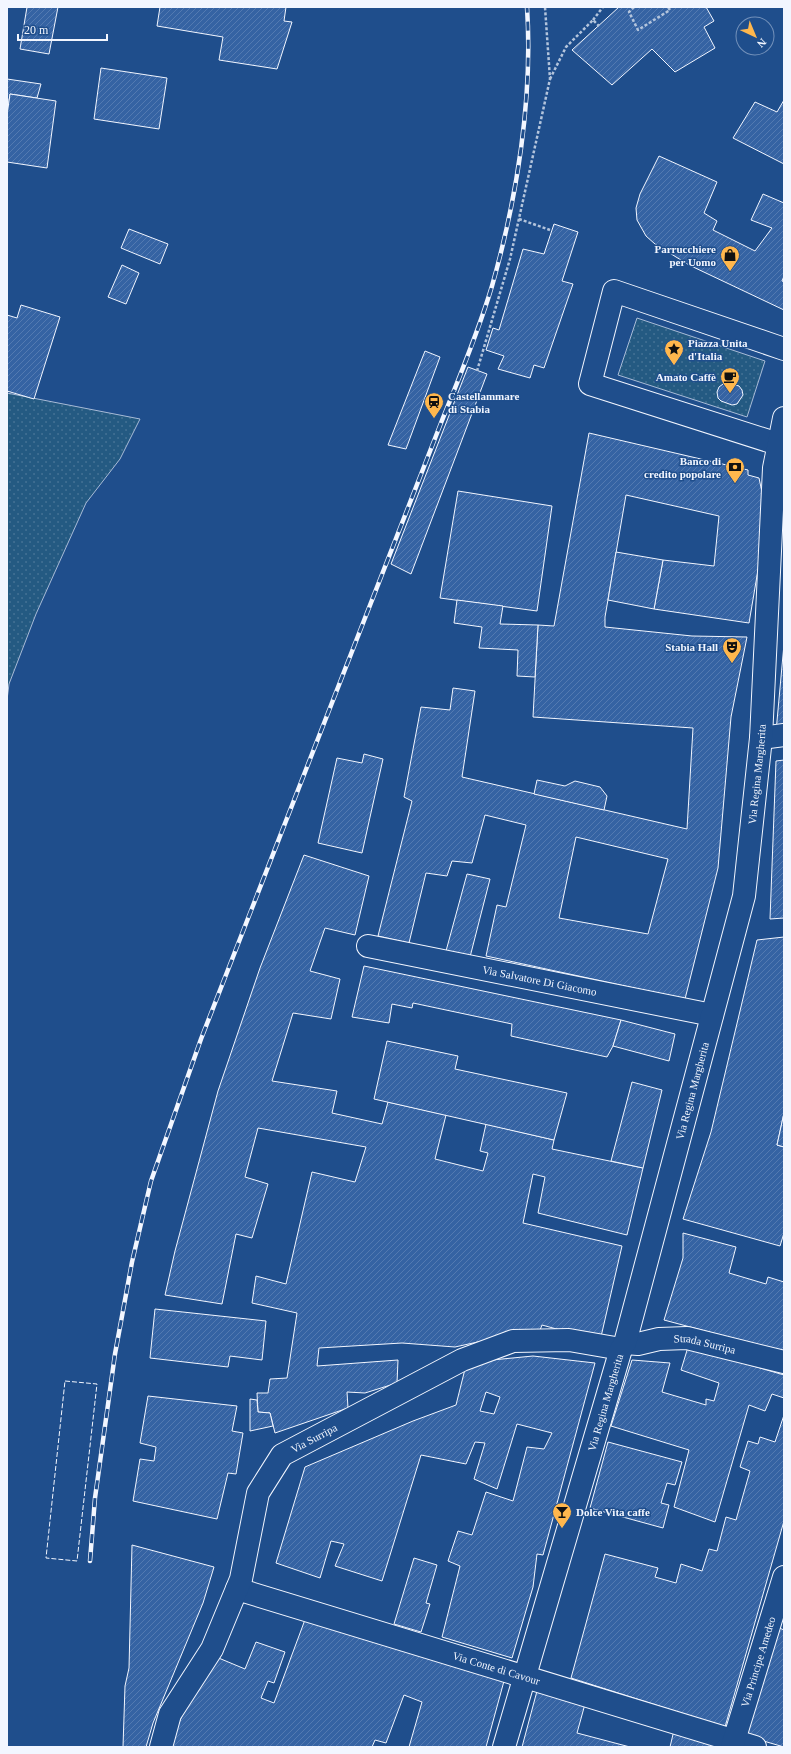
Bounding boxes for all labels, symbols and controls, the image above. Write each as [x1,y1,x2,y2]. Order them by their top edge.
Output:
scale bar [18,16,107,42]
north arrow [735,16,775,56]
text: 20 m [24,23,49,37]
text: N [755,36,769,50]
place label: Parrucchiere per Uomo [655,243,716,268]
shop icon: Parrucchiere per Uomo [719,244,741,272]
place label: Piazza Unita d'Italia [688,337,748,362]
place icon: Piazza Unita d'Italia [663,338,685,366]
cafe icon: Amato Caffè [719,366,741,394]
place label: Amato Caffè [656,371,716,383]
place label: Castellammare di Stabia [448,390,519,415]
station icon: Castellammare di Stabia [423,391,445,419]
place label: Banco di credito popolare [644,455,721,480]
bank icon: Banco di credito popolare [724,456,746,484]
theatre icon: Stabia Hall [721,636,743,664]
place label: Stabia Hall [665,641,718,653]
street label: Via Regina Margherita [746,724,768,825]
street label: Via Salvatore Di Giacomo [481,963,598,998]
street label: Via Regina Margherita [673,1041,711,1141]
street label: Strada Surripa [673,1332,737,1356]
street label: Via Regina Margherita [585,1352,625,1453]
street label: Via Surripa [289,1421,339,1455]
bar icon: Dolce Vita caffe [551,1501,573,1529]
place label: Dolce Vita caffe [576,1506,650,1518]
street label: Via Principe Amedeo [739,1615,778,1709]
street label: Via Conte di Cavour [451,1649,542,1687]

